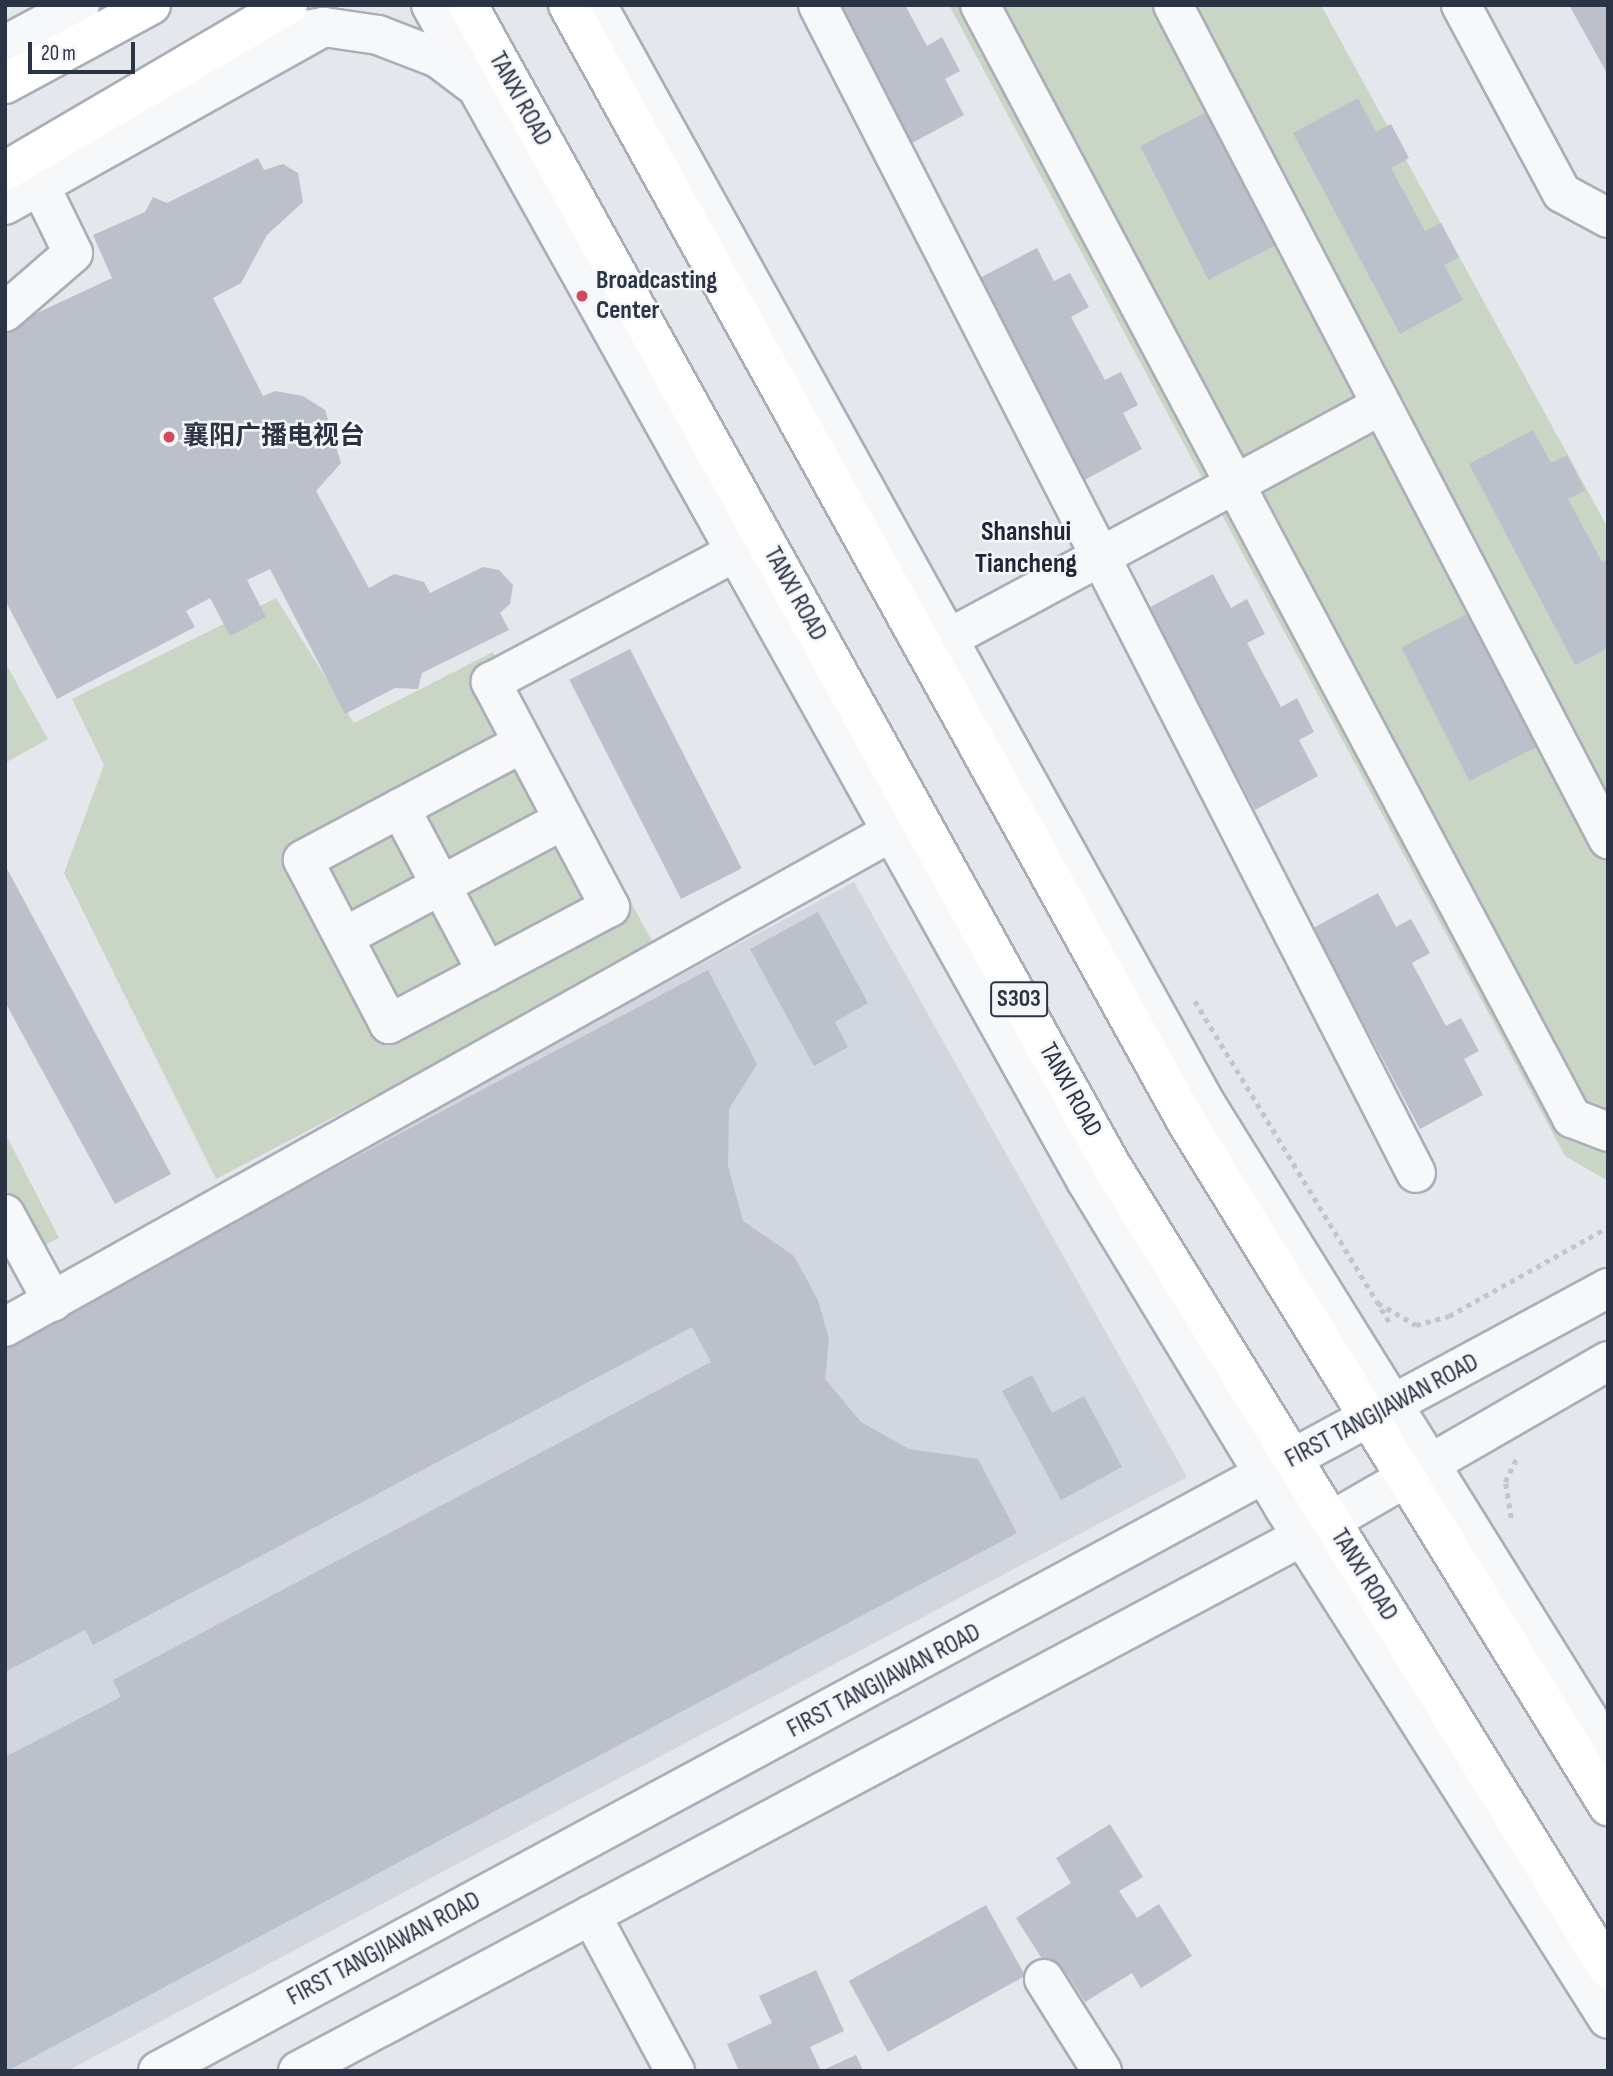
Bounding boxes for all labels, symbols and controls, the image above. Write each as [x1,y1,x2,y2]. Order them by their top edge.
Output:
scale bar [32,28,138,72]
text: 20 m [41,41,76,66]
street label: TANXI ROAD [481,47,559,151]
place label: Broadcasting Center [596,265,717,326]
marker: Broadcasting Center [574,288,590,304]
place label: 襄阳广播电视台 [183,421,365,453]
marker: 襄阳广播电视台 [161,429,177,445]
district label: Shanshui Tiancheng [975,515,1077,581]
street label: TANXI ROAD [756,542,834,646]
road number: S303 [989,979,1049,1020]
street label: TANXI ROAD [1031,1038,1109,1142]
street label: FIRST TANGJIAWAN ROAD [1280,1347,1484,1475]
street label: TANXI ROAD [1324,1523,1404,1627]
street label: FIRST TANGJIAWAN ROAD [782,1617,986,1745]
street label: FIRST TANGJIAWAN ROAD [282,1885,486,2013]

